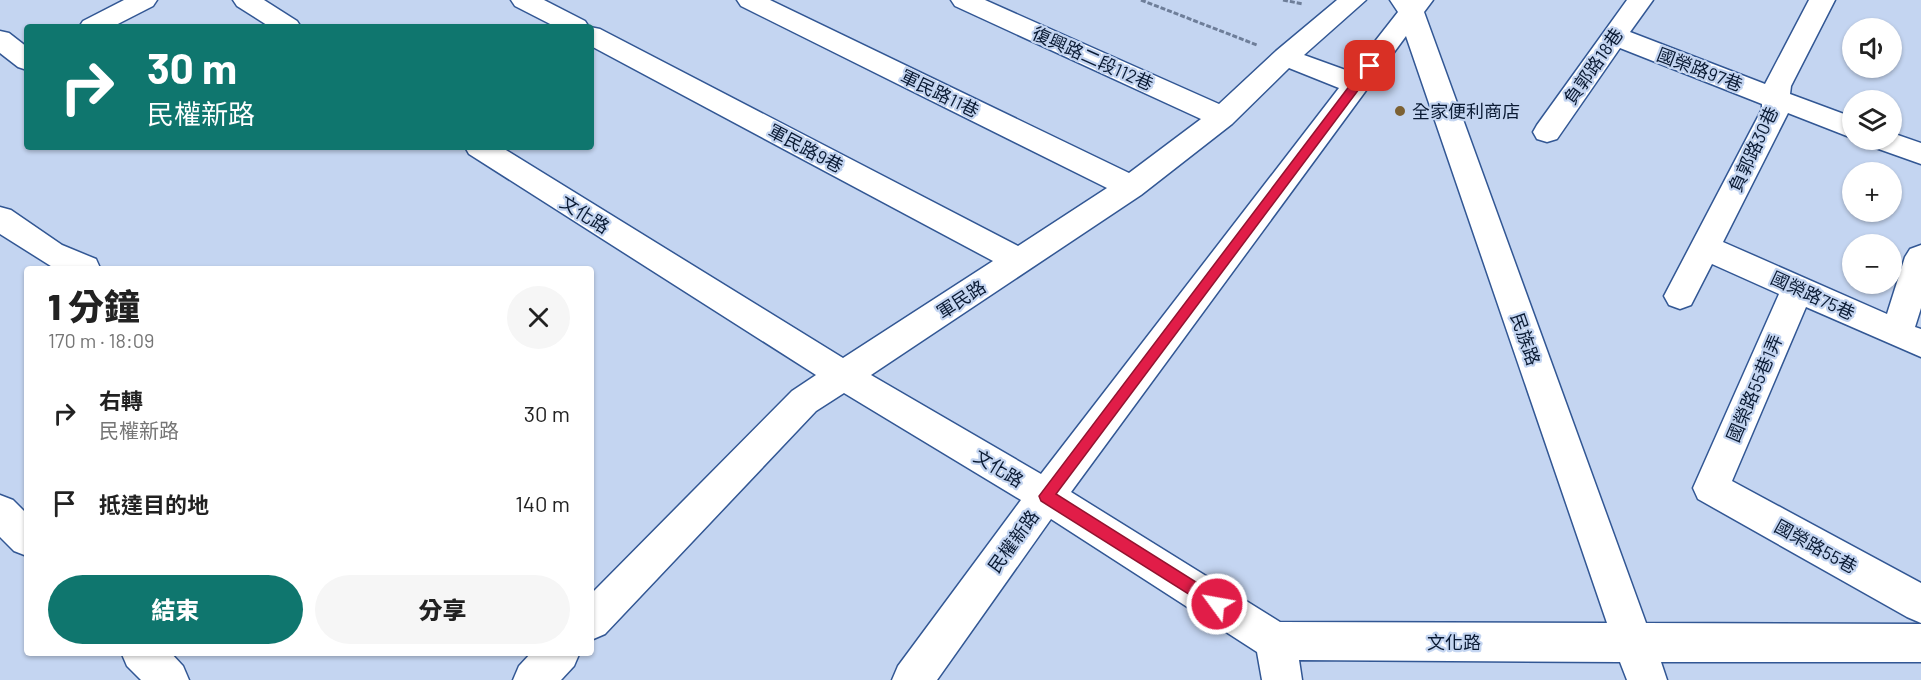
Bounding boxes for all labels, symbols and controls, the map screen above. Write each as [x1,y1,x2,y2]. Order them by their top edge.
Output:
map controls [1842,18,1902,294]
button: sound [1842,18,1902,78]
street label: 復興路二段112巷 [1029,21,1157,95]
street label: 負郭路18巷 [1559,24,1627,108]
pin [1344,40,1395,91]
text: 30 m [147,42,237,92]
street label: 國榮路97巷 [1654,43,1746,95]
icon: right [48,48,126,126]
icon: arrive [1353,49,1386,82]
street label: 軍民路11巷 [897,65,983,121]
button: layers [1842,90,1902,150]
text: 民權新路 [147,97,255,129]
place label: 全家便利商店 [1412,100,1520,122]
street label: 負郭路30巷 [1724,103,1782,195]
marker: 全家便利商店 [1393,104,1407,118]
street label: 軍民路9巷 [765,119,847,177]
button: + [1842,162,1902,222]
street label: 文化路 [556,190,614,238]
button: − [1842,234,1902,294]
street label: 國榮路75巷 [1768,266,1858,324]
street label: 軍民路 [932,275,990,323]
text: 1 分鐘 [48,284,140,327]
button: close [507,286,570,349]
street label: 民族路 [1507,310,1545,368]
text: 170 m · 18:09 [48,328,154,352]
street label: 國榮路55巷1弄 [1721,331,1787,445]
text: 右轉 [99,387,143,413]
icon: right [48,397,81,430]
text: 30 m [524,400,570,426]
text: 民權新路 [99,418,179,442]
street label: 文化路 [970,445,1028,491]
icon: arrive [48,487,81,520]
text: 140 m [515,490,570,516]
text: 抵達目的地 [99,491,209,517]
street label: 民權新路 [983,505,1043,577]
street label: 國榮路55巷 [1771,514,1861,578]
position arrow [1185,572,1249,636]
button: 結束 [48,575,303,644]
button: 分享 [315,575,570,644]
street label: 文化路 [1427,631,1481,653]

